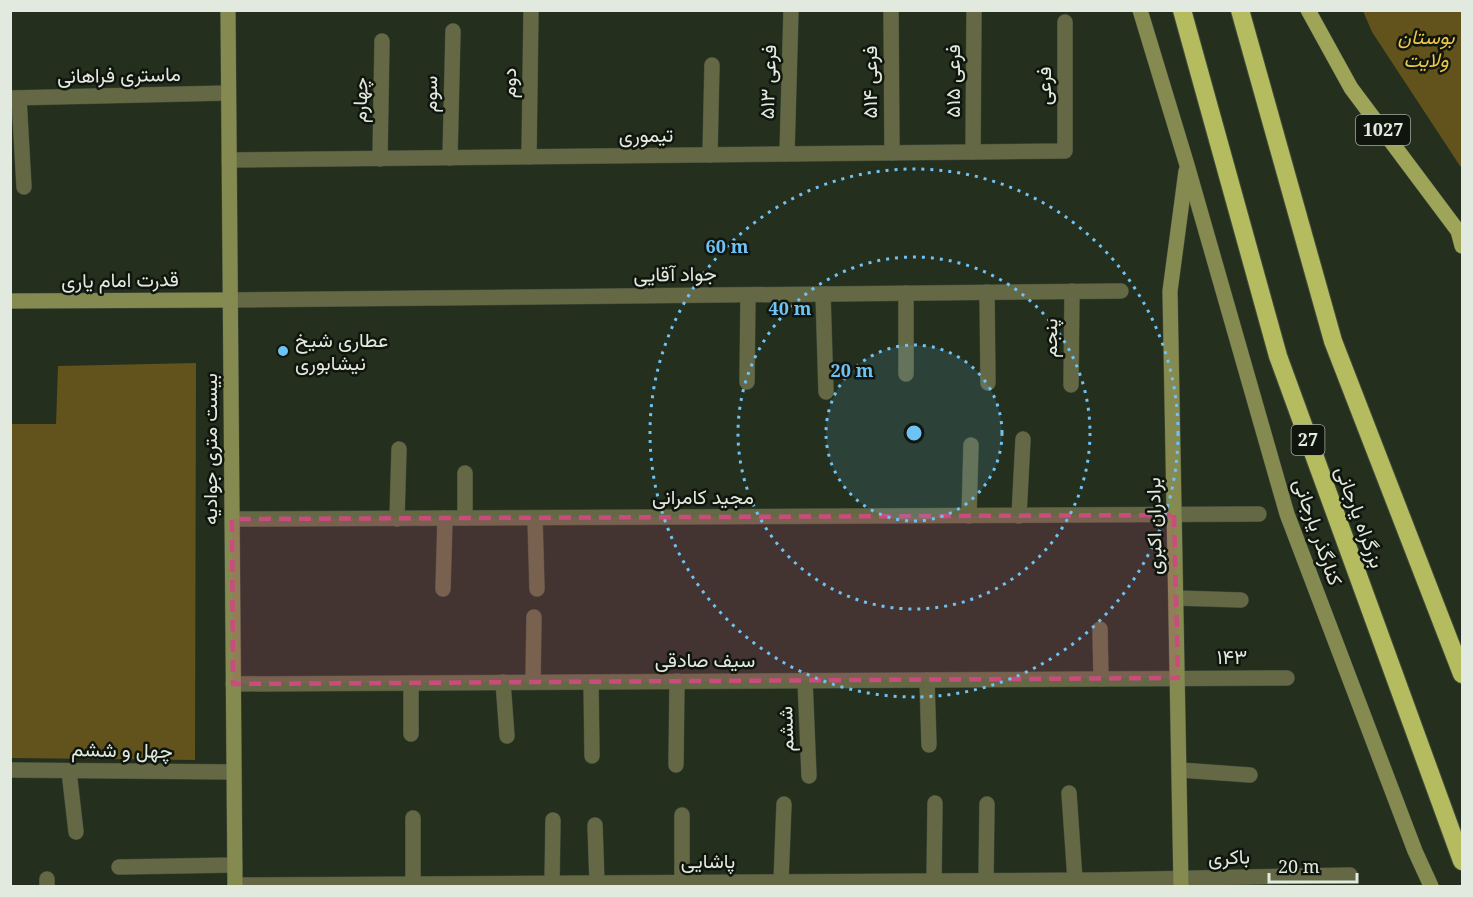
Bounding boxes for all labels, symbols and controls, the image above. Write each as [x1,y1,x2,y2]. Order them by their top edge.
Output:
park label: بوستان ولایت [1398,23,1456,73]
street label: فرعی ۵۱۳ [753,44,782,120]
street label: فرعی ۵۱۵ [939,44,966,118]
street label: فرعی ۵۱۴ [856,46,883,118]
street label: ماستری فراهانی [57,60,181,89]
street label: فرعی [1030,67,1057,105]
street label: دوم [495,68,522,98]
street label: سوم [416,75,443,113]
street label: چهارم [346,77,374,123]
road number: 1027 [1356,115,1410,145]
street label: تیموری [618,121,674,148]
text: 60 m [706,234,749,258]
street label: جواد آقایی [633,259,717,288]
street label: قدرت امام یاری [61,265,179,294]
text: 40 m [769,296,812,320]
street label: پنجم [1036,318,1064,358]
place label: عطاری شیخ نیشابوری [295,326,388,376]
marker: عطاری شیخ نیشابوری [276,344,290,358]
text: 20 m [831,358,874,382]
street label: بیست متری جوادیه [196,373,223,525]
centre of rings [904,423,924,443]
road number: 27 [1292,425,1324,455]
street label: بزرگراه یارجانی [1330,462,1391,572]
street label: کنارگذر یارجانی [1288,475,1349,589]
street label: برادران اکبری [1139,477,1168,575]
street label: مجید کامرانی [652,483,754,510]
street label: ۱۴۳ [1217,643,1247,670]
street label: سیف صادقی [655,646,755,673]
street label: ششم [771,706,800,752]
street label: چهل و ششم [71,735,173,765]
street label: باکری [1208,842,1250,871]
scale bar [1269,846,1358,884]
street label: پاشایی [681,847,735,875]
text: 20 m [1278,854,1320,878]

